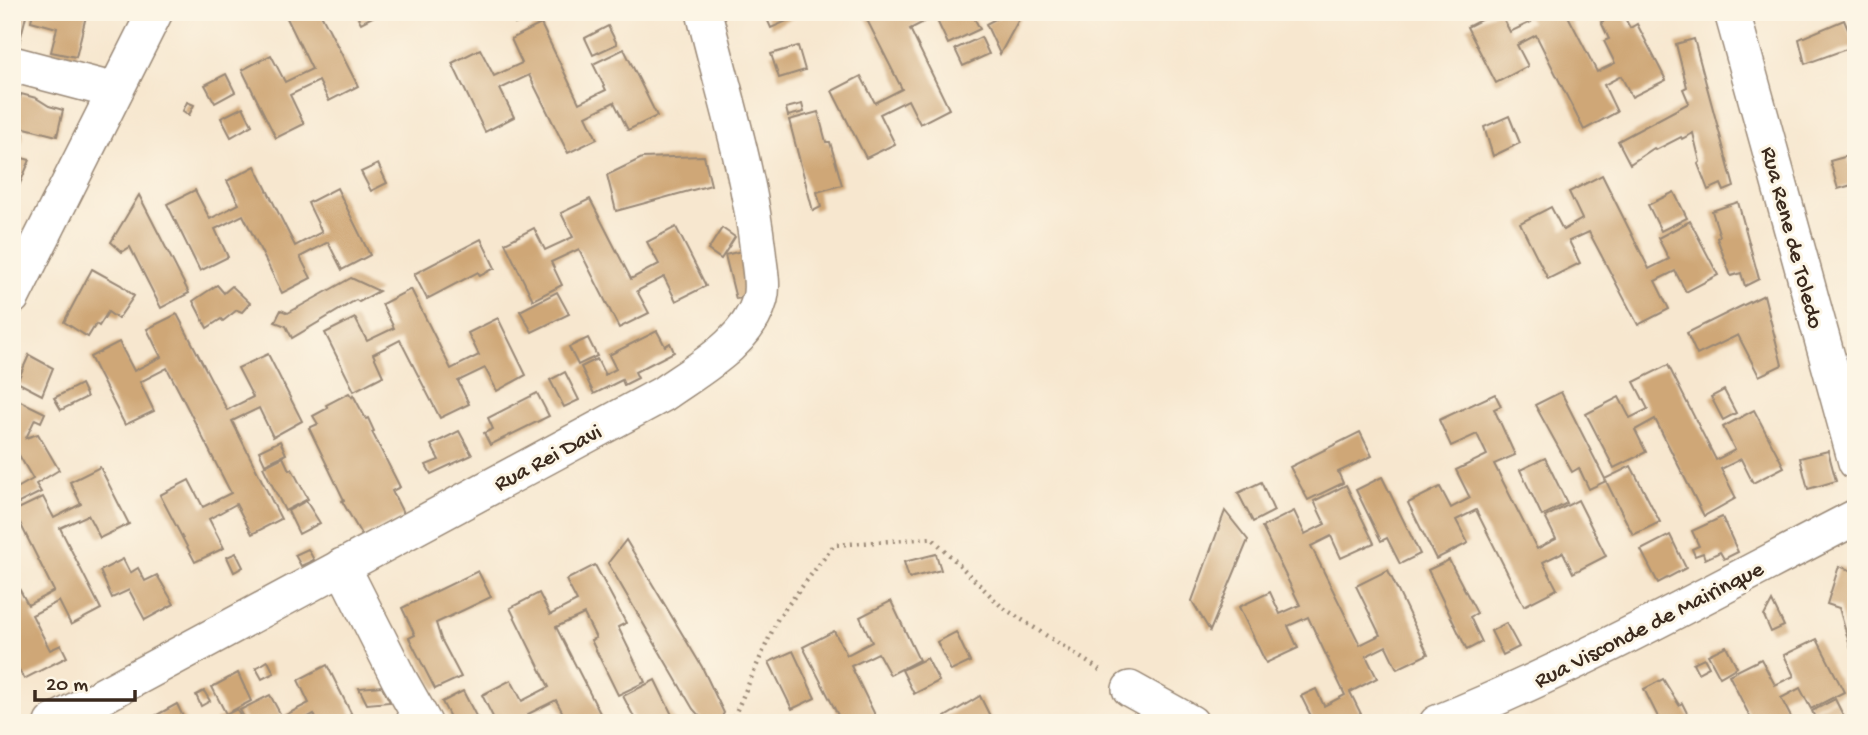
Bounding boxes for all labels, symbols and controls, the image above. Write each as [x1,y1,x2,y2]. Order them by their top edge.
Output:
street label: Rua Rene de Toledo [1753,144,1828,332]
street label: Rua Rei Davi [490,419,607,499]
street label: Rua Visconde de Mairinque [1530,556,1770,696]
scale bar [35,658,135,702]
text: 20 m [46,674,88,699]

